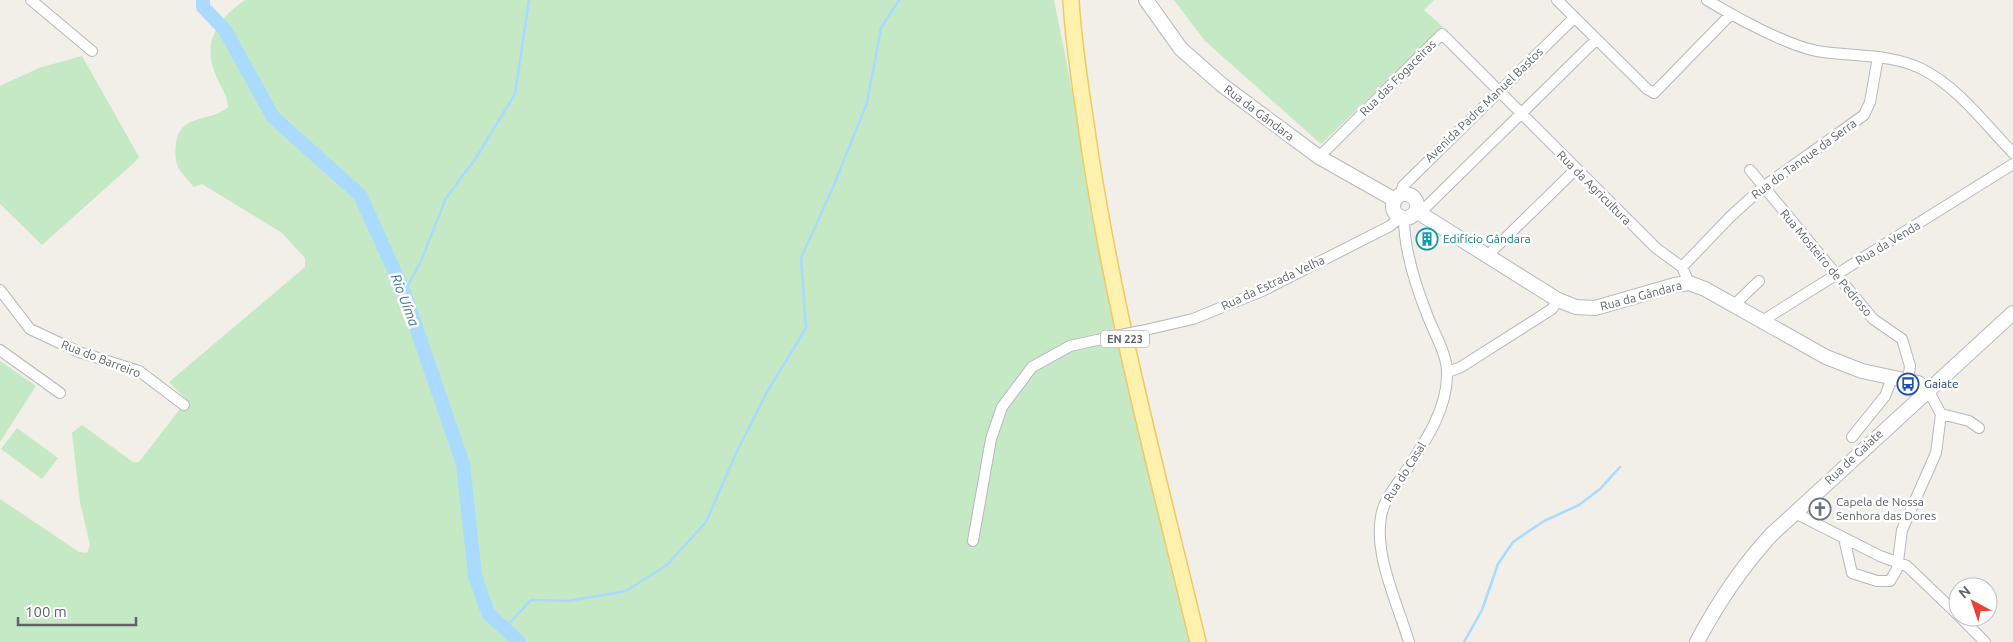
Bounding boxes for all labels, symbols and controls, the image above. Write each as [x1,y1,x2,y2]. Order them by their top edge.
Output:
street label: Rua das Fogaceiras [1357,37,1438,118]
street label: Avenida Padre Manuel Bastos [1422,45,1545,164]
street label: Rua da Gândara [1222,82,1297,143]
street label: Rua do Tanque da Serra [1749,116,1859,201]
street label: Rua da Agricultura [1555,148,1634,227]
street label: Rua Mosteiro de Pedroso [1778,207,1875,319]
street label: Rua da Venda [1853,218,1922,267]
building icon: Edifício Gândara [1415,227,1439,251]
place label: Edifício Gândara [1443,232,1531,245]
street label: Rua da Estrada Velha [1219,253,1326,312]
water label: Rio Uíma [388,272,422,329]
street label: Rua da Gândara [1599,278,1683,313]
road number: EN 223 [1101,330,1149,348]
street label: Rua do Barreiro [60,337,143,380]
bus stop icon: Gaiate [1896,372,1920,396]
place label: Gaiate [1924,377,1959,390]
street label: Rua de Gaiate [1822,427,1885,487]
street label: Rua do Casal [1381,439,1428,504]
place label: Capela de Nossa Senhora das Dores [1836,495,1936,522]
church icon: Capela de Nossa Senhora das Dores [1808,497,1832,521]
north arrow [1948,577,1998,627]
text: N [1955,583,1974,602]
scale bar [18,594,135,626]
text: 100 m [25,603,67,620]

